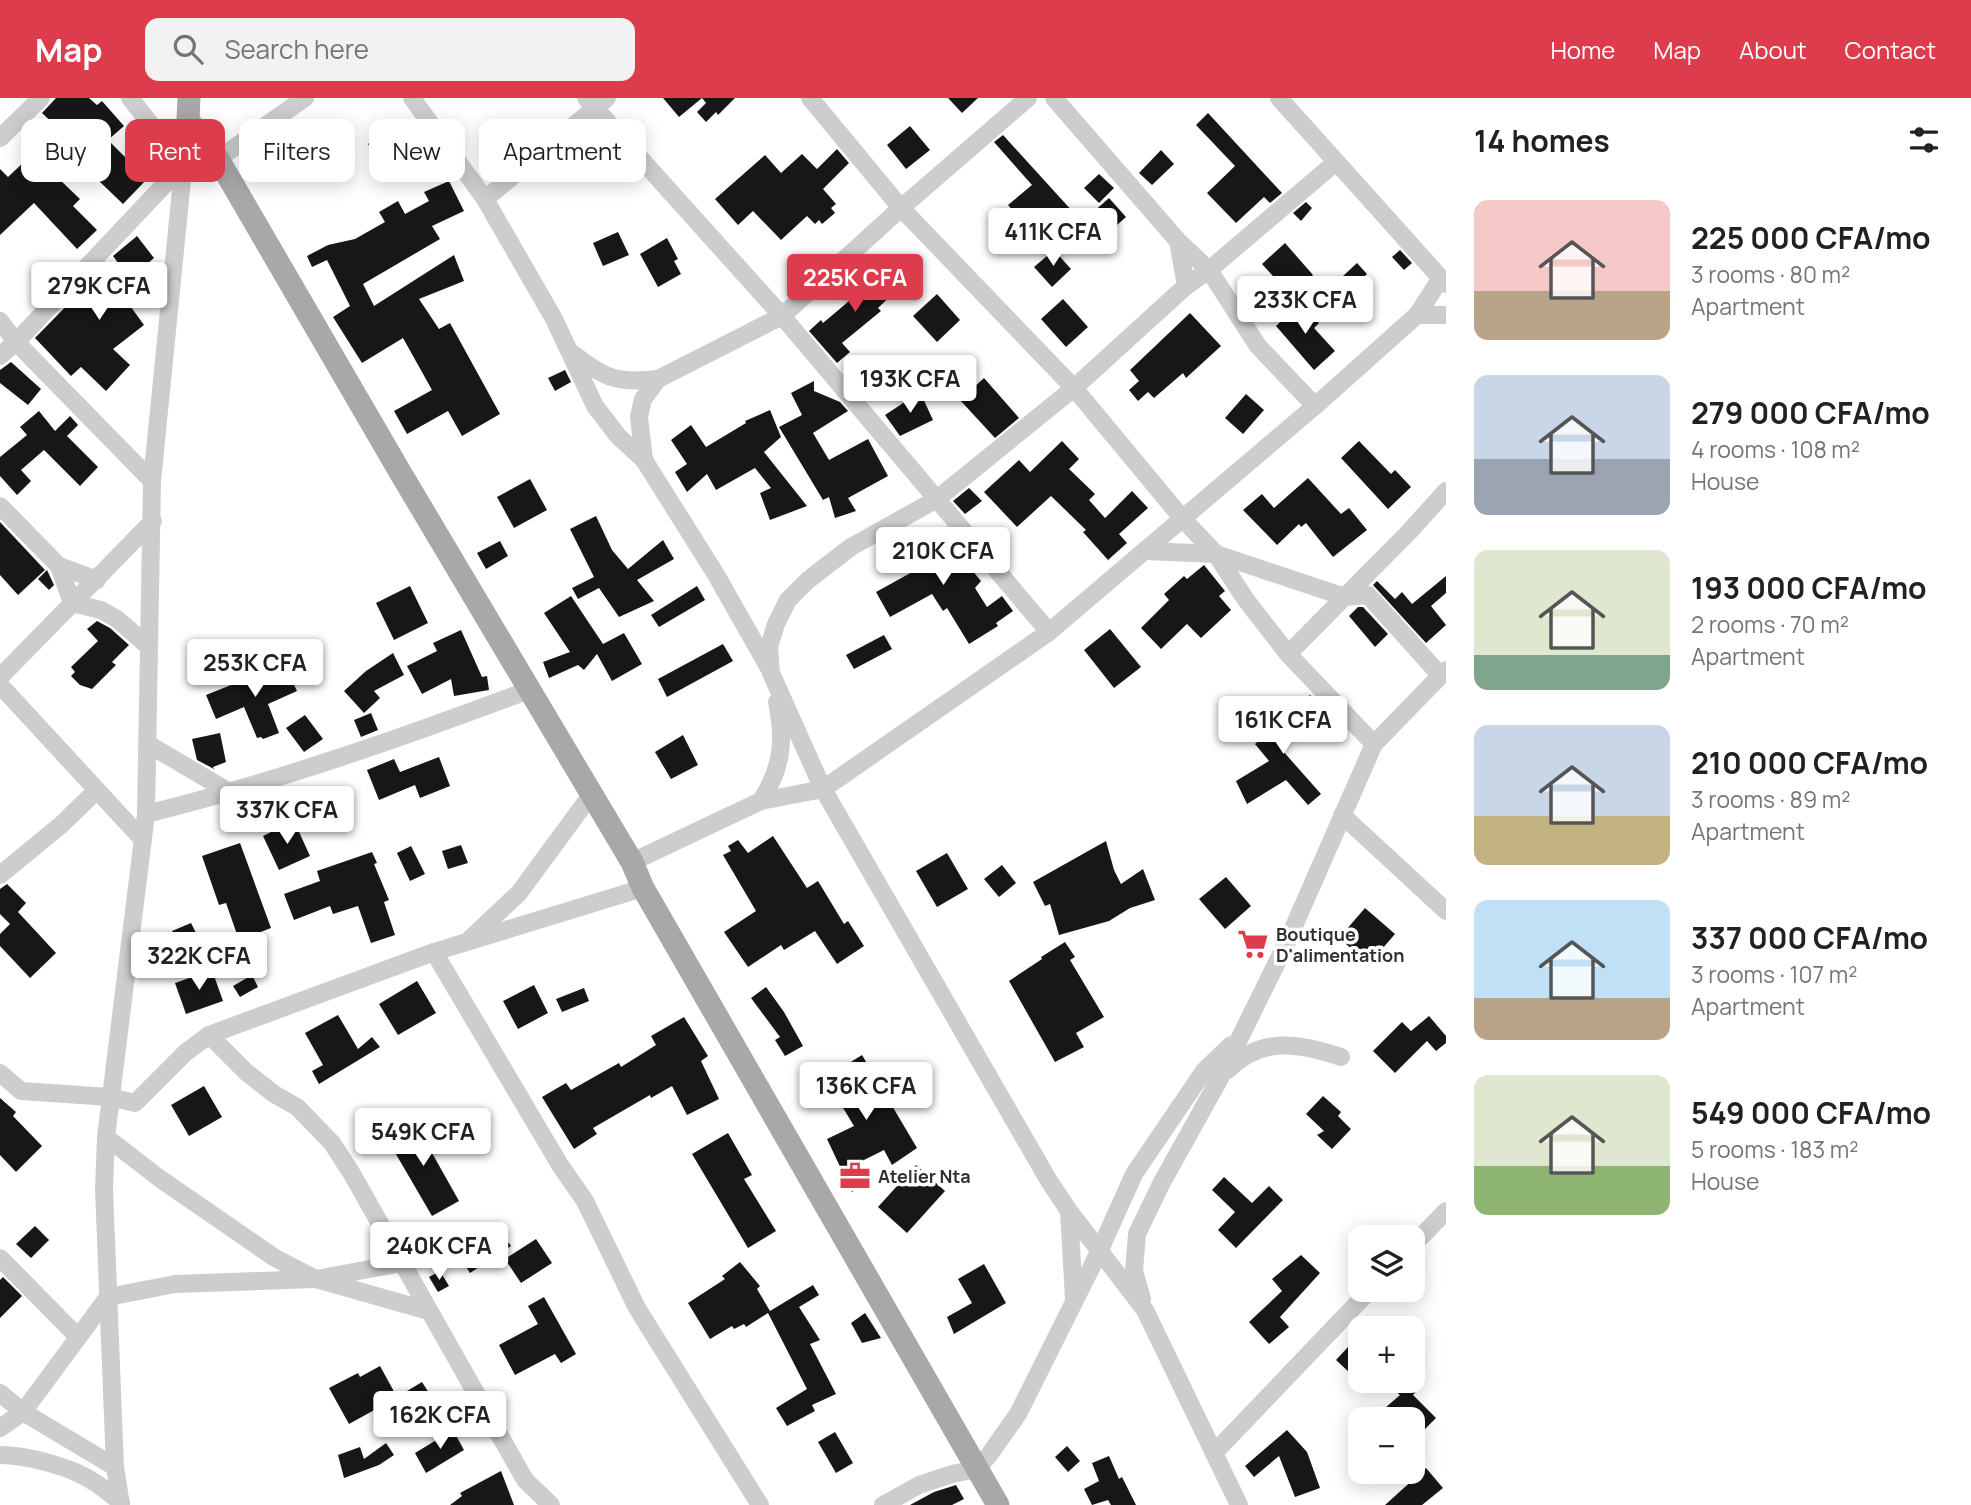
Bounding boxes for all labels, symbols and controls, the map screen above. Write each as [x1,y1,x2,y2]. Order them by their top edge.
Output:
search box [145,18,635,81]
text: Map [35,27,103,72]
icon: search [169,30,207,68]
text: Search here [225,31,369,67]
text: Home [1550,33,1615,66]
text: Map [1653,33,1701,66]
text: About [1739,33,1807,66]
text: Contact [1845,33,1936,66]
chip: Buy [21,119,111,182]
chip: Rent [125,119,225,182]
chip: Filters [239,119,355,182]
chip: New [369,119,465,182]
chip: Apartment [479,119,646,182]
text: 14 homes [1474,120,1610,161]
icon: filters [1905,121,1943,159]
pin: 411K CFA [981,208,1125,268]
text: 411K CFA [1004,215,1102,247]
text: 225 000 CFA/mo [1691,217,1931,258]
icon: home [1530,228,1614,312]
pin: 225K CFA [783,254,927,314]
text: 3 rooms · 80 m² [1691,258,1850,290]
text: 225K CFA [803,261,907,293]
pin: 279K CFA [27,262,171,322]
text: 279K CFA [47,269,151,301]
pin: 233K CFA [1233,276,1377,336]
text: 233K CFA [1253,283,1357,315]
text: Apartment [1691,290,1805,322]
pin: 193K CFA [838,356,982,415]
text: 193K CFA [860,362,960,394]
text: 279 000 CFA/mo [1691,392,1930,433]
icon: home [1530,403,1614,487]
text: 4 rooms · 108 m² [1691,433,1860,465]
text: House [1691,465,1760,497]
pin: 210K CFA [871,528,1015,587]
text: 210K CFA [892,534,994,566]
text: 193 000 CFA/mo [1691,567,1926,608]
icon: home [1530,578,1614,662]
text: 2 rooms · 70 m² [1691,608,1849,640]
pin: 253K CFA [183,640,327,699]
text: Apartment [1691,640,1805,672]
text: 253K CFA [203,646,307,678]
pin: 161K CFA [1211,696,1355,756]
text: 161K CFA [1234,703,1332,735]
text: 210 000 CFA/mo [1691,742,1928,783]
icon: home [1530,753,1614,837]
text: 3 rooms · 89 m² [1691,783,1851,815]
pin: 337K CFA [215,786,359,846]
text: 337K CFA [236,793,338,825]
text: Apartment [1691,815,1805,847]
text: 337 000 CFA/mo [1691,917,1928,958]
place label: Boutique D'alimentation [1276,922,1404,967]
supermarket icon: Boutique D'alimentation [1236,927,1270,961]
icon: home [1530,928,1614,1012]
pin: 322K CFA [127,932,271,992]
text: 322K CFA [147,939,251,971]
text: 3 rooms · 107 m² [1691,958,1857,990]
text: Apartment [1691,990,1805,1022]
pin: 136K CFA [794,1062,938,1122]
text: 136K CFA [816,1069,916,1101]
text: 549 000 CFA/mo [1691,1092,1931,1133]
icon: home [1530,1103,1614,1187]
pin: 549K CFA [351,1108,495,1168]
text: 549K CFA [371,1115,475,1147]
text: 5 rooms · 183 m² [1691,1133,1858,1165]
office icon: Atelier Nta [838,1159,872,1193]
place label: Atelier Nta [878,1164,971,1188]
text: House [1691,1165,1760,1197]
pin: 240K CFA [367,1222,511,1282]
map controls [1348,1225,1425,1484]
button: layers [1348,1225,1425,1302]
text: 240K CFA [386,1229,492,1261]
button: + [1348,1316,1425,1393]
pin: 162K CFA [368,1392,512,1451]
text: 162K CFA [389,1398,491,1430]
button: − [1348,1407,1425,1484]

